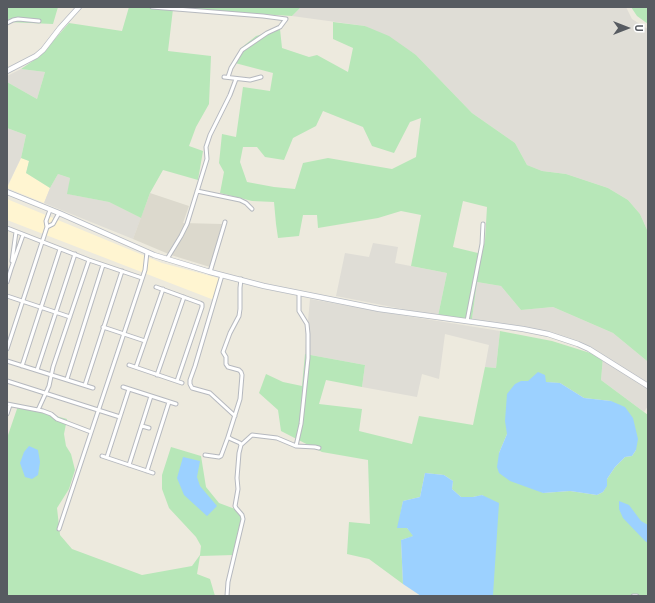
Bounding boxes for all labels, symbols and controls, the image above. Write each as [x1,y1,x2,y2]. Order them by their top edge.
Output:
north arrow [607,8,647,48]
text: U [631,24,647,32]

